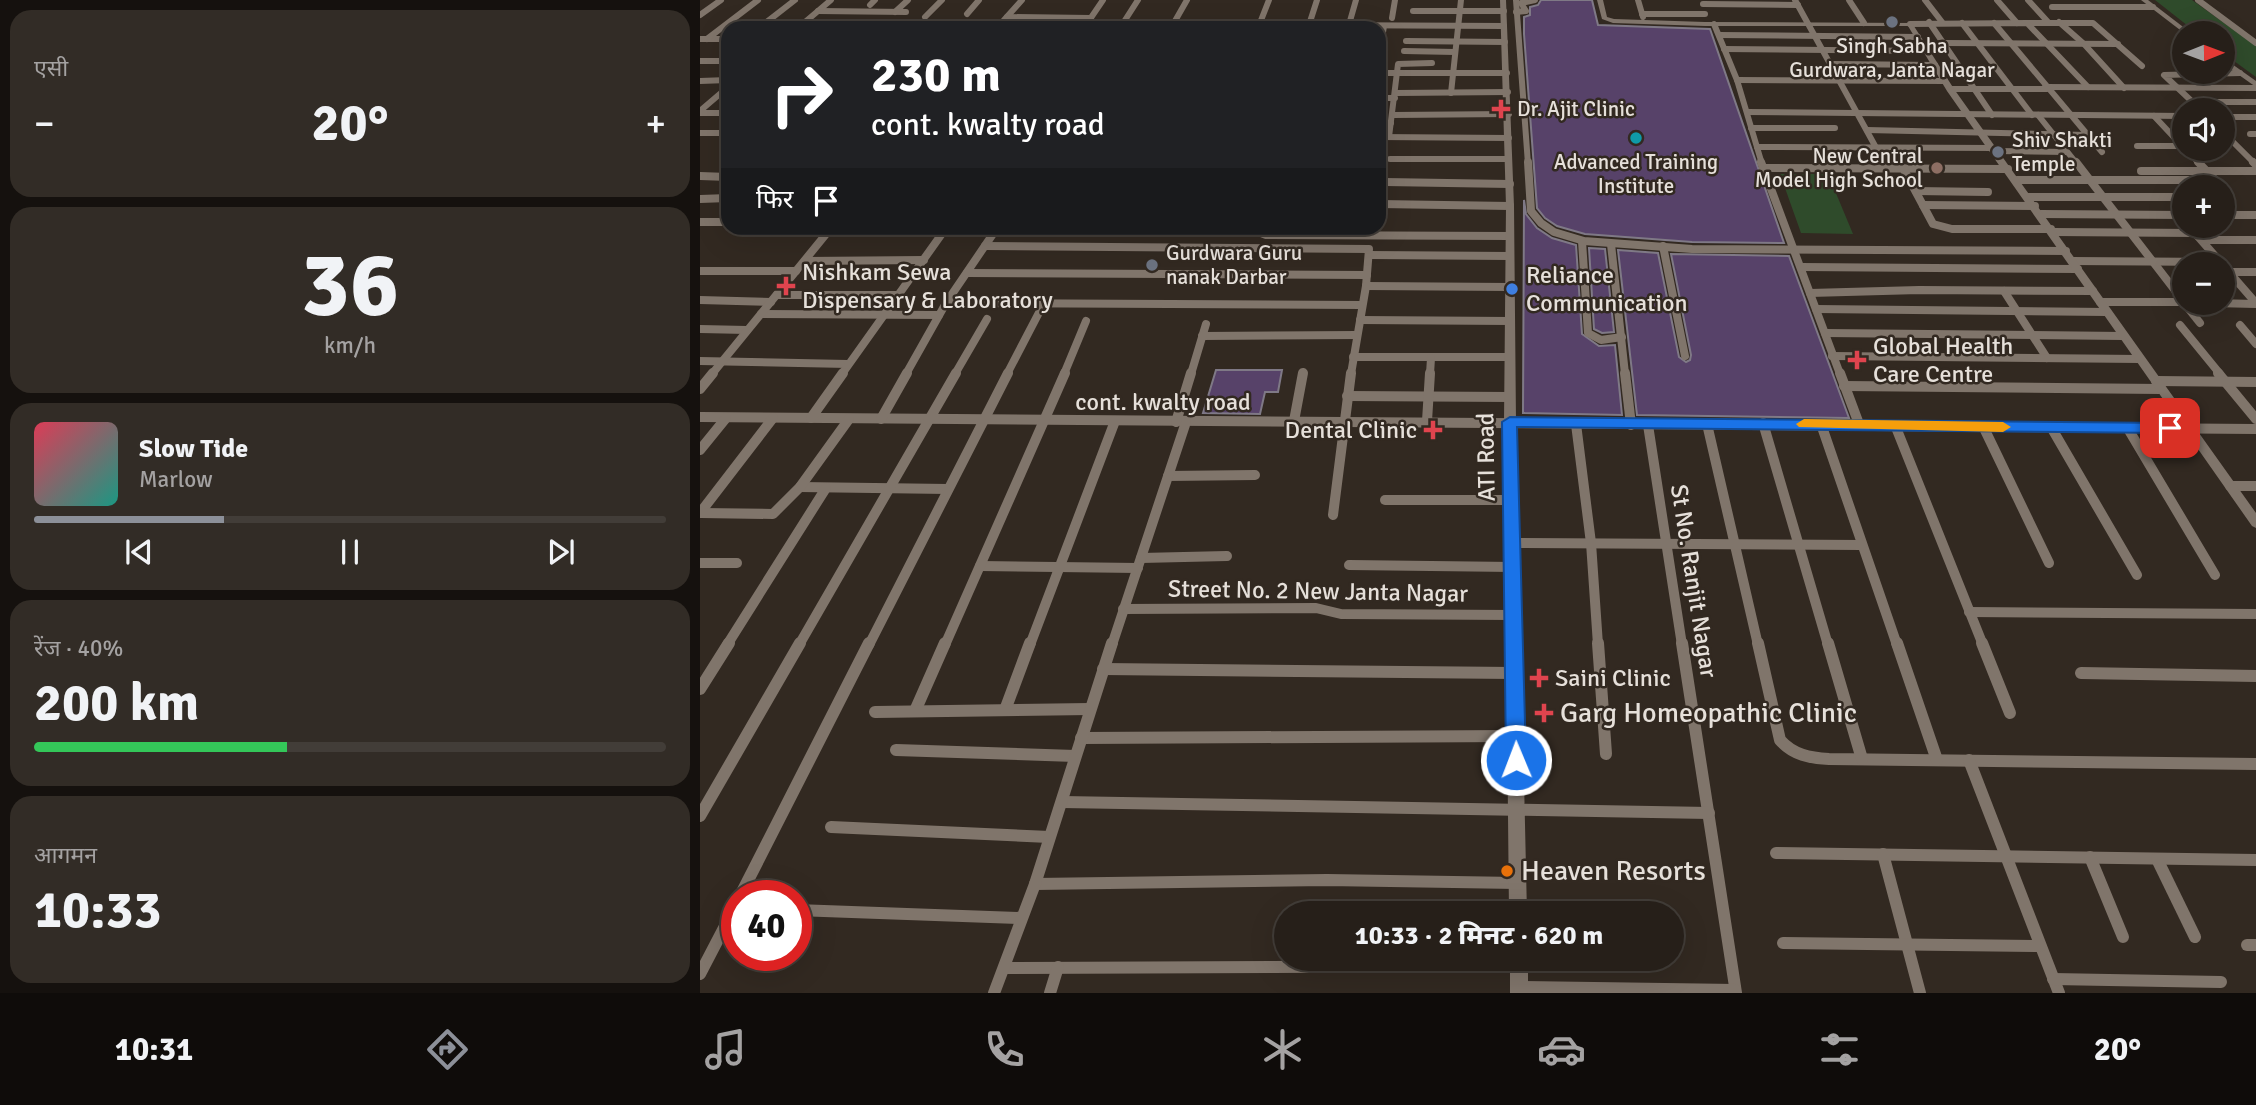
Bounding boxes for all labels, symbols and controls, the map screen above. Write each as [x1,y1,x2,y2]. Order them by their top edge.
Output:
marker: Singh Sabha Gurdwara, Janta Nagar [1884,14,1900,30]
north arrow [2172,21,2235,84]
map controls [2172,21,2235,315]
place label: Singh Sabha Gurdwara, Janta Nagar [1789,33,1995,83]
text: 230 m [871,45,1001,105]
icon: right [756,49,847,140]
text: एसी [34,54,68,83]
text: 20° [312,91,388,155]
place label: Dr. Ajit Clinic [1517,96,1635,122]
button: sound [2172,98,2235,161]
marker: Dr. Ajit Clinic [1491,99,1511,119]
text: − [34,100,55,147]
text: + [645,100,666,147]
text: cont. kwalty road [871,105,1105,144]
place label: Shiv Shakti Temple [2012,127,2112,177]
marker: Advanced Training Institute [1628,130,1644,146]
place label: New Central Model High School [1755,143,1923,193]
marker: Shiv Shakti Temple [1990,144,2006,160]
place label: Advanced Training Institute [1554,149,1718,199]
marker: New Central Model High School [1929,160,1945,176]
button: + [2172,175,2235,238]
icon: arrive [807,182,845,220]
text: फिर [756,184,793,216]
text: 36 [301,229,399,342]
place label: Gurdwara Guru nanak Darbar [1166,240,1302,290]
button: − [2172,252,2235,315]
place label: Nishkam Sewa Dispensary & Laboratory [802,257,1053,315]
marker: Gurdwara Guru nanak Darbar [1144,257,1160,273]
place label: Reliance Communication [1526,260,1688,318]
marker: Nishkam Sewa Dispensary & Laboratory [776,276,796,296]
marker: Reliance Communication [1504,281,1520,297]
text: km/h [324,331,376,360]
place label: Global Health Care Centre [1873,331,2013,389]
marker: Global Health Care Centre [1847,350,1867,370]
street label: cont. kwalty road [1075,387,1251,417]
pin [2140,398,2200,458]
icon: arrive [2151,409,2189,447]
street label: ATI Road [1470,412,1502,502]
place label: Dental Clinic [1285,415,1417,445]
marker: Dental Clinic [1423,420,1443,440]
text: Slow Tide [139,433,248,465]
text: Marlow [139,465,213,494]
street label: St No. Ranjit Nagar [1664,482,1724,680]
icon: previous [120,533,158,571]
icon: pause [331,533,369,571]
icon: next [542,533,580,571]
street label: Street No. 2 New Janta Nagar [1168,573,1468,609]
text: रेंज · 40% [34,634,123,663]
place label: Saini Clinic [1555,663,1671,693]
marker: Saini Clinic [1529,668,1549,688]
text: 200 km [34,671,199,735]
place label: Garg Homeopathic Clinic [1560,696,1857,730]
marker: Garg Homeopathic Clinic [1534,703,1554,723]
position arrow [1479,723,1553,797]
text: आगमन [34,841,97,870]
place label: Heaven Resorts [1521,854,1706,888]
marker: Heaven Resorts [1499,863,1515,879]
text: 10:33 [34,878,162,942]
speed limit sign: 40 [721,880,812,971]
text: 10:33 · 2 मिनट · 620 m [1355,920,1603,952]
icon: directions [423,1025,472,1074]
icon: music [701,1025,750,1074]
icon: phone [980,1025,1029,1074]
icon: climate [1258,1025,1307,1074]
icon: car [1537,1025,1586,1074]
icon: filters [1815,1025,1864,1074]
text: 10:31 [115,1030,193,1069]
text: 20° [2094,1030,2141,1069]

